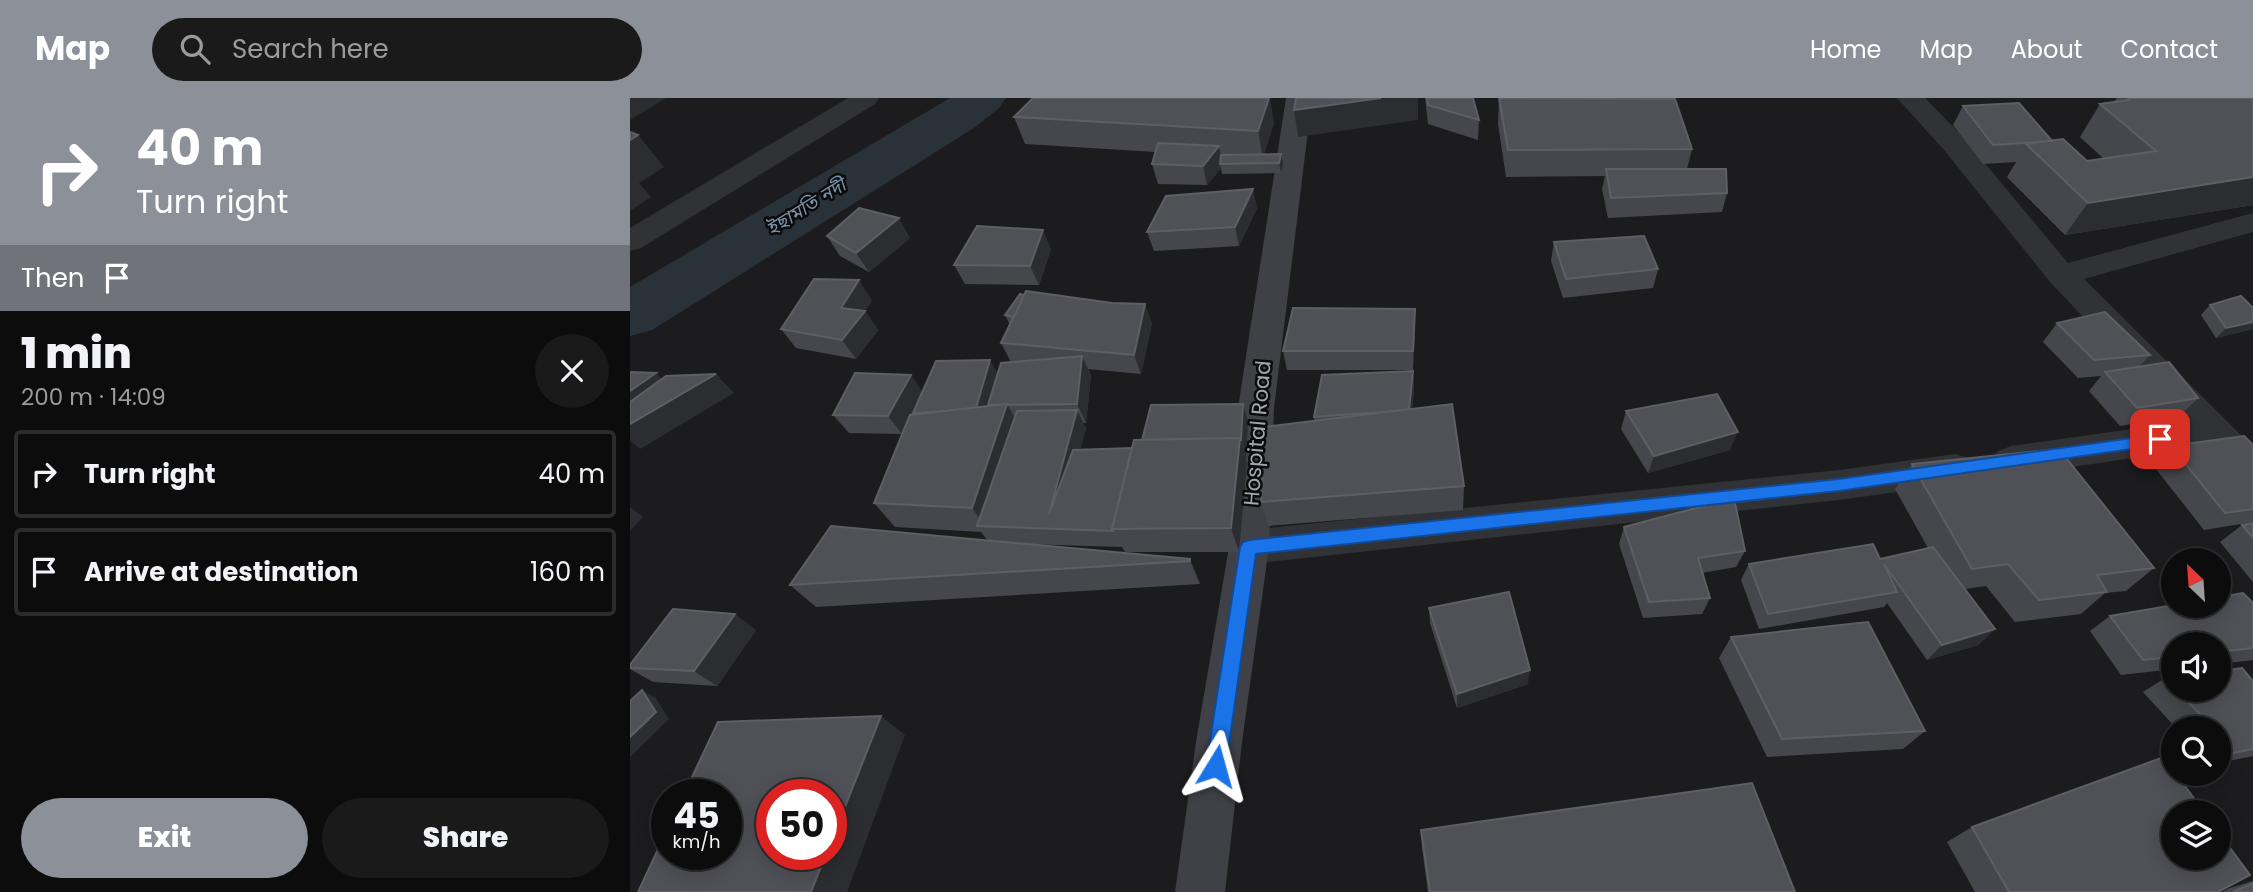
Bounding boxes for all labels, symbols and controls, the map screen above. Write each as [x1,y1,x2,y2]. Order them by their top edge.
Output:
search box [152,18,642,81]
text: Map [35,25,110,72]
icon: search [176,30,214,68]
text: Search here [232,31,389,67]
text: Home [1810,33,1882,66]
text: Map [1920,33,1973,66]
text: About [2011,33,2082,66]
text: Contact [2120,33,2218,66]
text: 40 m [136,114,263,182]
icon: right [21,126,112,217]
water label: ইছামতি নদী [761,170,854,242]
text: Turn right [136,179,288,224]
icon: arrive [98,259,136,297]
text: Then [21,260,84,296]
text: 1 min [21,324,132,383]
button: close [535,334,609,408]
street label: Hospital Road [1236,359,1278,507]
text: 200 m · 14:09 [21,381,166,413]
pin [2130,409,2190,469]
icon: arrive [2141,420,2179,458]
icon: right [25,455,63,493]
text: Turn right [84,456,216,492]
text: 40 m [539,456,605,492]
north arrow [2161,548,2231,618]
map controls [2161,548,2231,870]
icon: arrive [25,553,63,591]
text: Arrive at destination [84,554,359,590]
text: 160 m [530,554,605,590]
button: sound [2161,632,2231,702]
button: search [2161,716,2231,786]
position arrow [1179,729,1253,803]
speed limit sign: 50 [756,779,847,870]
text: 45 [673,791,720,840]
button: Exit [21,798,308,878]
button: Share [322,798,609,878]
button: layers [2161,800,2231,870]
text: km/h [673,829,720,854]

